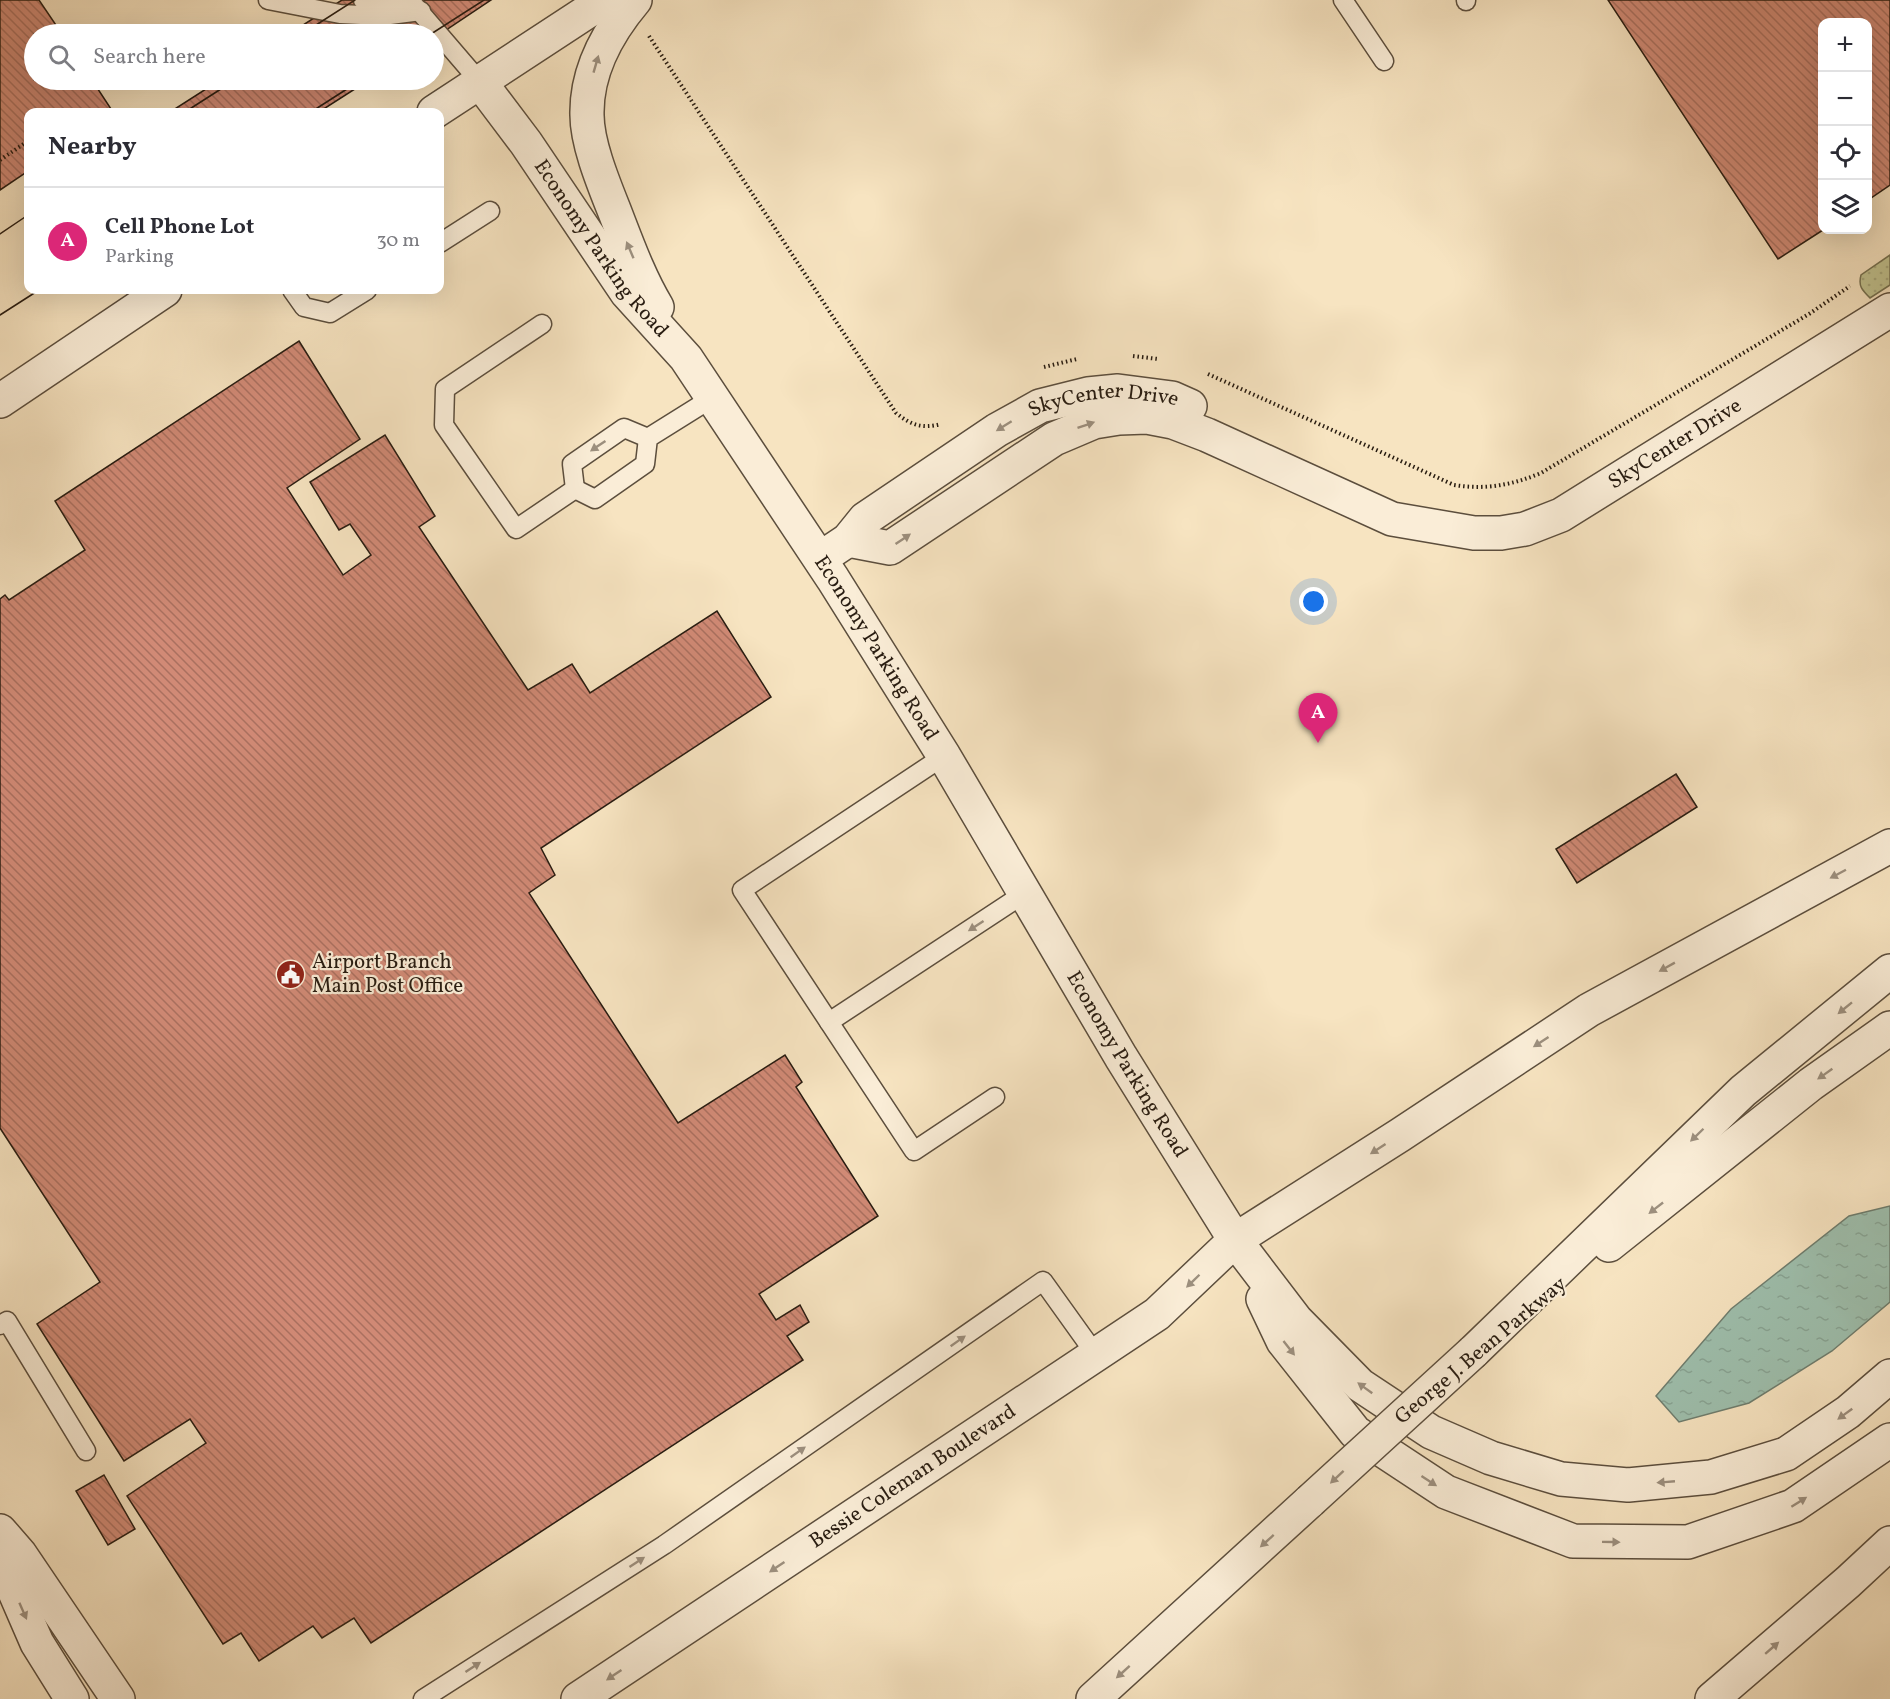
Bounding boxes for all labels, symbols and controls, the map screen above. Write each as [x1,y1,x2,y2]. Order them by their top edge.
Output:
map controls [1818,18,1872,234]
button: + [1818,18,1872,72]
search box [24,24,444,90]
icon: search [45,41,78,74]
text: Search here [93,42,206,73]
one-way arrow [592,55,601,73]
button: − [1818,72,1872,126]
button: locate [1818,126,1872,180]
text: Nearby [48,129,137,165]
street label: Economy Parking Road [527,154,675,344]
button: layers [1818,180,1872,234]
text: Cell Phone Lot [105,212,254,243]
text: A [60,227,75,255]
text: 30 m [376,227,420,255]
one-way arrow [625,241,635,259]
text: Parking [105,243,174,271]
street label: SkyCenter Drive [1023,376,1184,424]
street label: SkyCenter Drive [1603,391,1747,497]
one-way arrow [996,420,1012,431]
one-way arrow [1077,420,1095,430]
one-way arrow [591,440,607,452]
one-way arrow [895,534,911,545]
street label: Economy Parking Road [807,550,945,746]
your location [1299,587,1328,616]
pin: A [1298,694,1338,743]
one-way arrow [1830,869,1847,879]
one-way arrow [968,920,984,931]
place label: Airport Branch Main Post Office [312,948,463,1001]
public building icon: Airport Branch Main Post Office [275,958,307,990]
one-way arrow [1658,962,1675,972]
street label: Economy Parking Road [1059,966,1195,1163]
one-way arrow [1838,1001,1853,1014]
one-way arrow [1533,1036,1549,1048]
one-way arrow [1817,1068,1833,1079]
one-way arrow [1689,1128,1704,1142]
one-way arrow [1370,1143,1386,1155]
one-way arrow [1648,1202,1663,1214]
street label: George J. Bean Parkway [1389,1270,1574,1432]
one-way arrow [1185,1274,1200,1288]
one-way arrow [949,1335,965,1347]
one-way arrow [1283,1341,1295,1356]
one-way arrow [1358,1382,1374,1394]
street label: Bessie Coleman Boulevard [804,1397,1022,1556]
one-way arrow [1838,1408,1854,1420]
one-way arrow [789,1446,805,1458]
one-way arrow [1329,1470,1344,1484]
one-way arrow [1421,1475,1437,1486]
one-way arrow [1657,1477,1676,1487]
one-way arrow [1791,1497,1807,1508]
one-way arrow [1260,1534,1275,1547]
one-way arrow [1602,1537,1621,1547]
one-way arrow [629,1557,645,1568]
one-way arrow [769,1561,785,1572]
one-way arrow [19,1603,28,1620]
one-way arrow [1764,1642,1779,1655]
one-way arrow [464,1662,481,1673]
one-way arrow [1115,1665,1130,1679]
one-way arrow [607,1669,623,1681]

